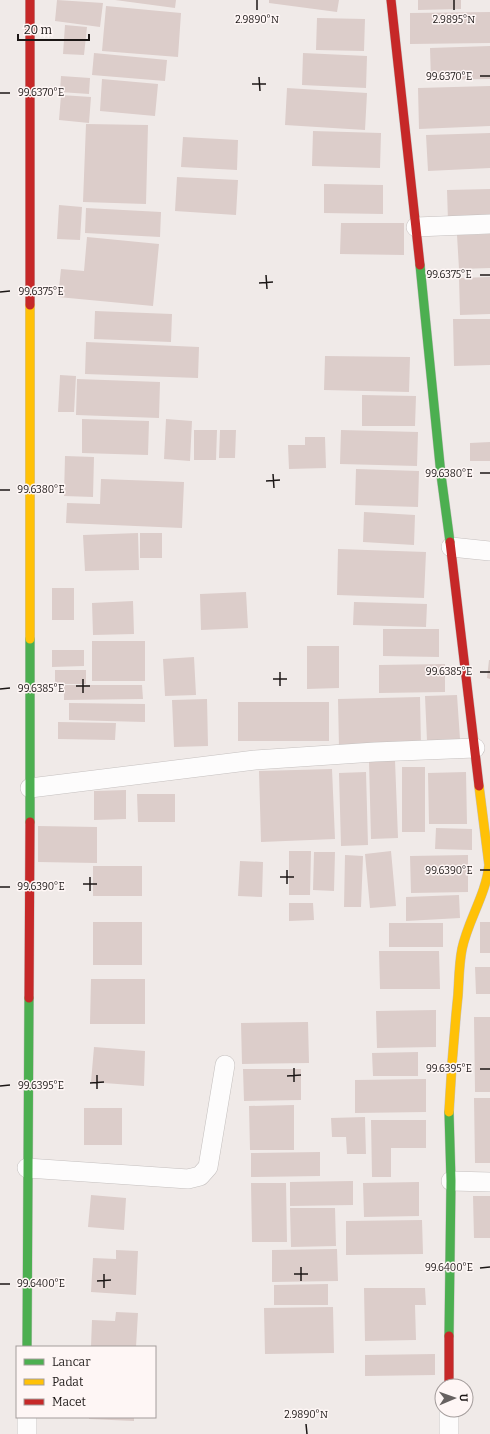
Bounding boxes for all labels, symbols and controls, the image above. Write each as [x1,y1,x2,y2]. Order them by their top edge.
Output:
text: 2.9890°N [235,14,279,26]
text: 2.9895°N [433,14,475,26]
scale bar [18,16,89,42]
text: 20 m [24,23,53,37]
text: 99.6370°E [426,71,472,83]
text: 99.6370°E [18,87,64,99]
text: 99.6375°E [426,269,472,281]
text: 99.6375°E [18,286,64,298]
text: 99.6380°E [425,468,473,480]
text: 99.6380°E [17,484,65,496]
text: 99.6385°E [426,666,472,678]
text: 99.6385°E [18,683,64,695]
text: 99.6390°E [425,865,473,877]
text: 99.6390°E [17,881,65,893]
text: 99.6395°E [426,1063,472,1075]
text: 99.6395°E [18,1080,64,1092]
text: 99.6400°E [425,1262,473,1274]
text: 99.6400°E [17,1278,65,1290]
legend [16,1346,156,1418]
text: Lancar [52,1355,91,1369]
text: Padat [52,1375,84,1389]
north arrow [434,1378,474,1418]
text: U [457,1393,470,1402]
text: Macet [52,1395,87,1409]
text: 2.9890°N [284,1409,328,1421]

